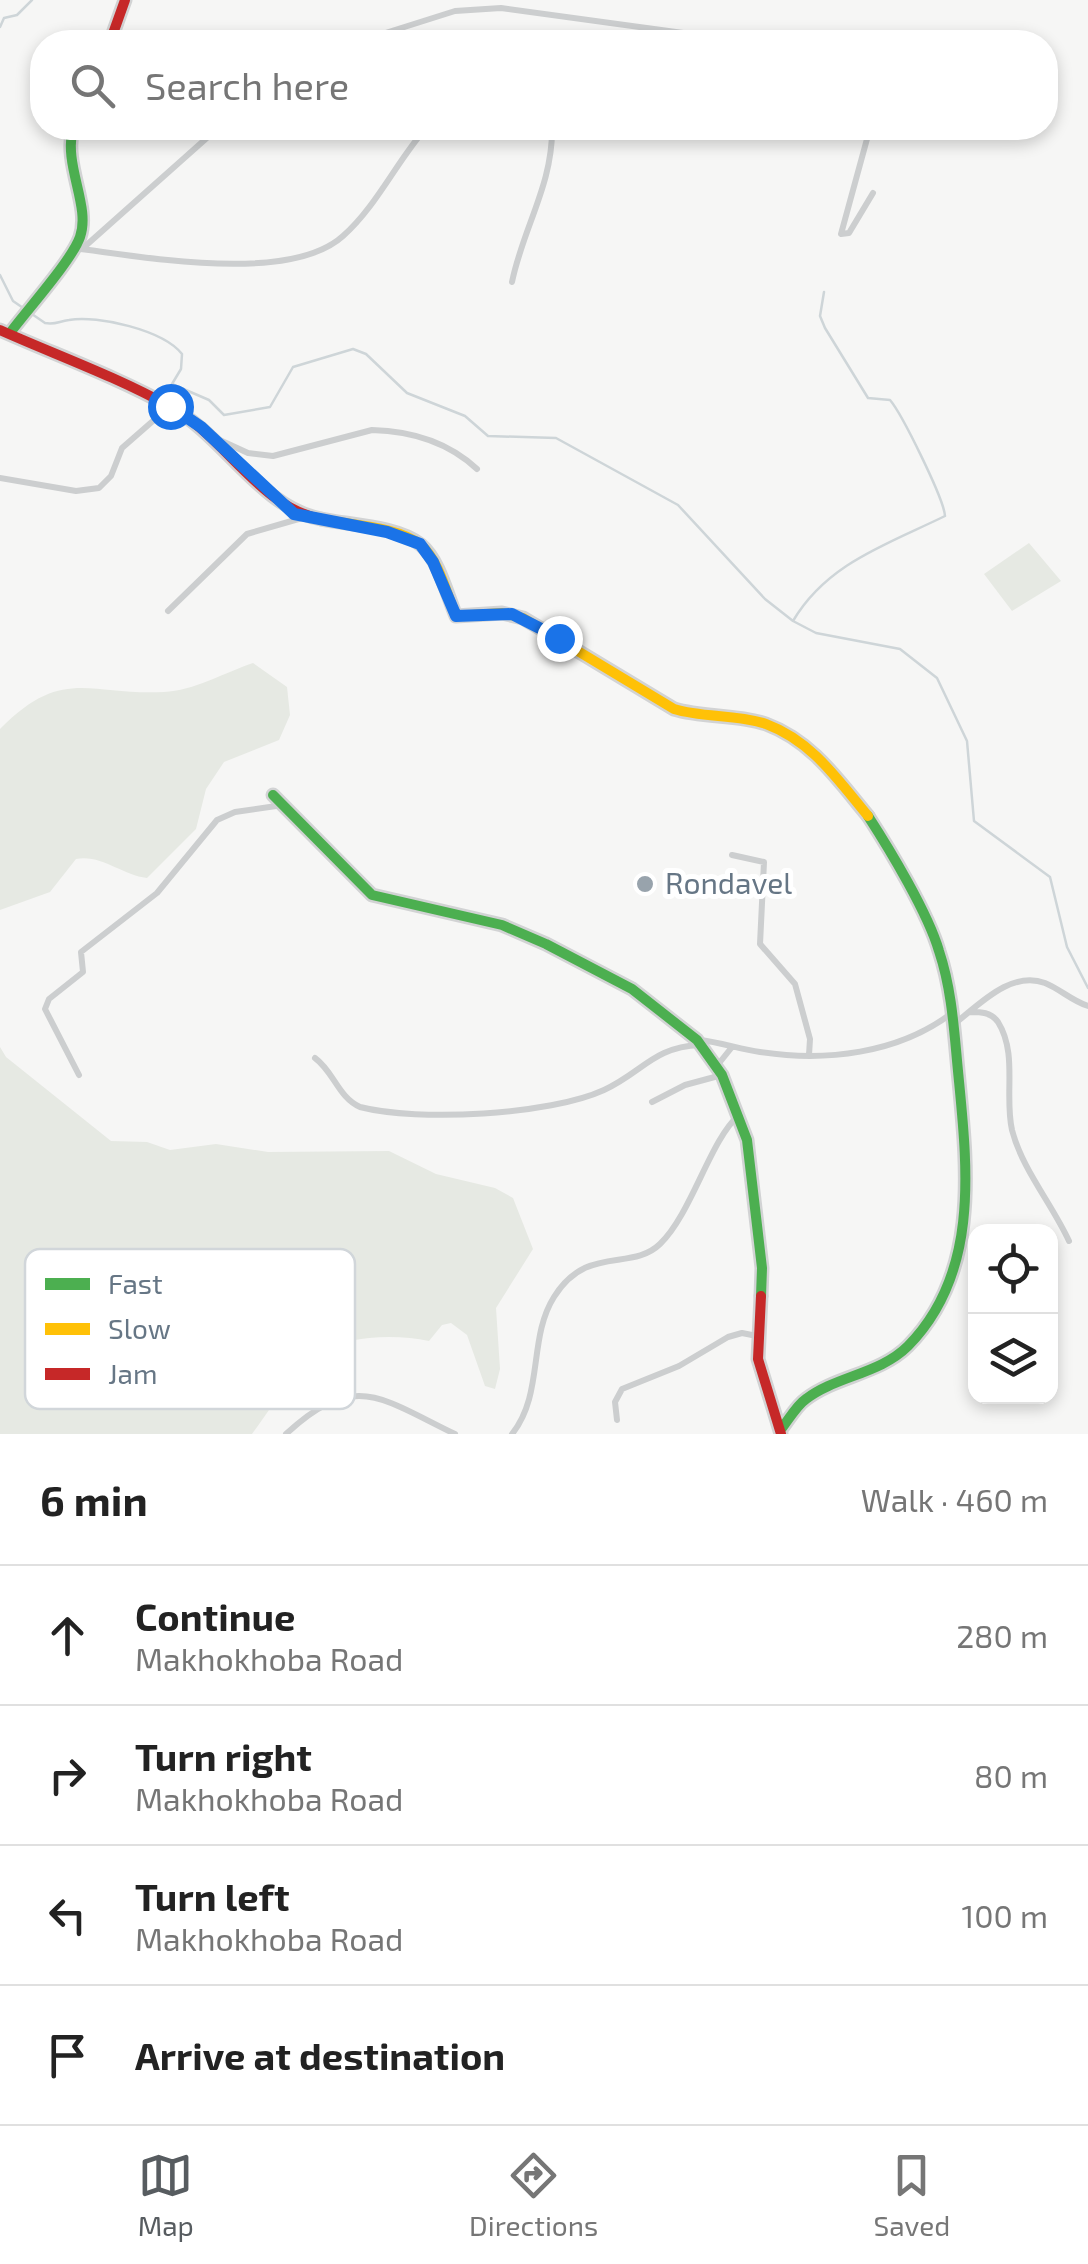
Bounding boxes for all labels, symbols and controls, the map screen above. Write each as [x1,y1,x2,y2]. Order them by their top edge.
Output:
search box [30,30,1058,140]
icon: search [65,58,120,113]
text: Search here [145,62,349,108]
route start [148,384,194,430]
route end [537,616,583,662]
place label: Rondavel [665,864,792,900]
marker: Rondavel [634,873,656,895]
map controls [968,1224,1058,1404]
button: locate [968,1224,1058,1314]
legend [25,1249,355,1409]
text: Fast [108,1266,163,1300]
text: Slow [108,1311,171,1345]
button: layers [968,1314,1058,1404]
text: Jam [108,1356,157,1390]
text: 6 min [40,1474,148,1524]
text: Walk · 460 m [861,1480,1048,1518]
text: Continue [135,1593,295,1639]
icon: ahead [40,1608,95,1663]
text: 280 m [956,1616,1048,1654]
text: Makhokhoba Road [135,1639,403,1677]
text: Turn right [135,1733,312,1779]
icon: right [40,1748,95,1803]
text: 80 m [974,1756,1048,1794]
text: Makhokhoba Road [135,1779,403,1817]
text: Turn left [135,1873,290,1919]
icon: left [40,1888,95,1943]
text: 100 m [962,1896,1048,1934]
text: Makhokhoba Road [135,1919,403,1957]
icon: arrive [40,2028,95,2083]
text: Arrive at destination [135,2032,505,2078]
tab: Map [138,2148,194,2242]
tab: Directions [469,2148,598,2242]
tab: Saved [874,2148,950,2242]

